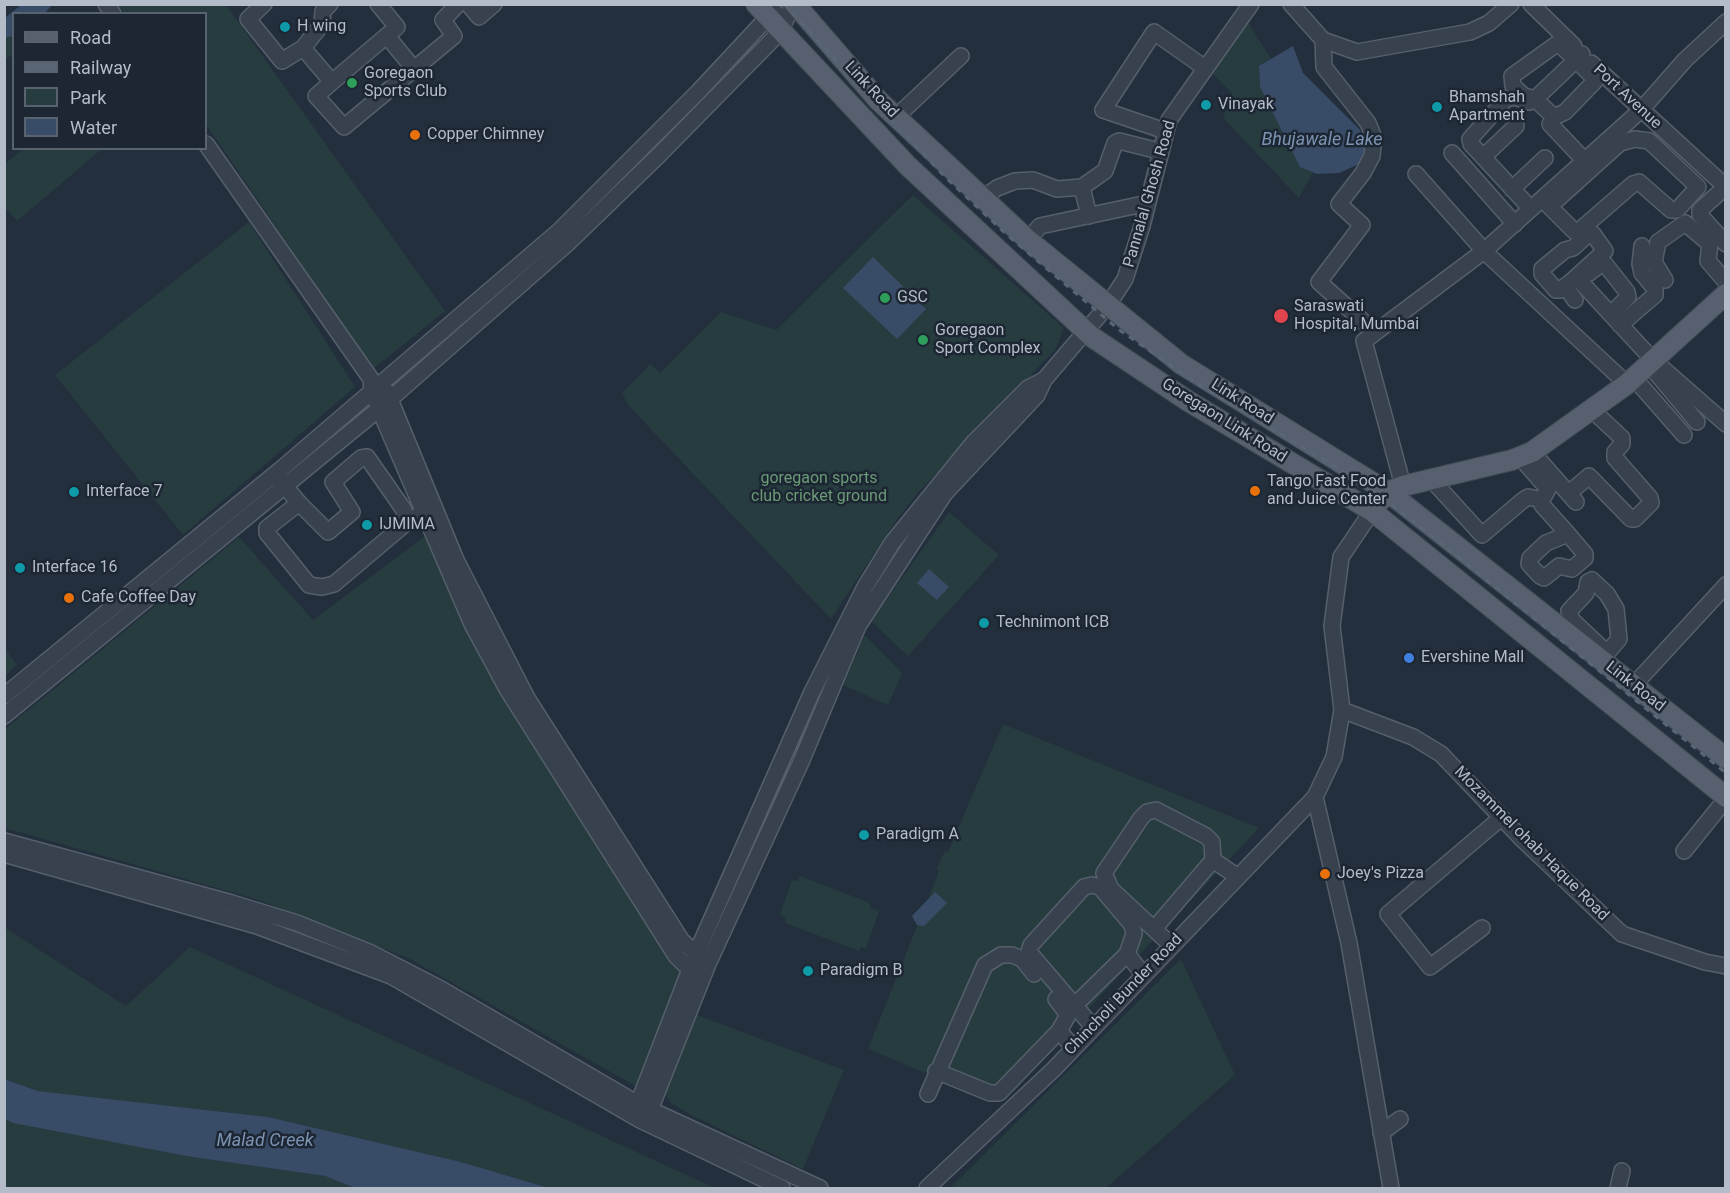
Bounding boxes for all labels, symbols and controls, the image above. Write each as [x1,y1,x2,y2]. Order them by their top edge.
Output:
legend [12,12,207,150]
place label: H wing [297,17,346,37]
marker: H wing [278,20,292,34]
text: Road [70,27,111,48]
text: Railway [70,57,131,78]
street label: Link Road [840,58,902,122]
street label: Port Avenue [1589,60,1665,134]
place label: Goregaon Sports Club [364,64,447,102]
marker: Goregaon Sports Club [345,76,359,90]
text: Park [70,87,106,108]
place label: Bhamshah Apartment [1449,88,1525,126]
place label: Vinayak [1218,95,1274,115]
marker: Vinayak [1199,98,1213,112]
marker: Bhamshah Apartment [1430,100,1444,114]
text: Water [70,117,117,138]
street label: Pannalal Ghosh Road [1120,118,1180,270]
place label: Copper Chimney [427,125,544,145]
marker: Copper Chimney [408,128,422,142]
water label: Bhujawale Lake [1261,129,1383,151]
place label: GSC [897,288,928,308]
marker: GSC [878,291,892,305]
place label: Saraswati Hospital, Mumbai [1294,297,1419,335]
marker: Saraswati Hospital, Mumbai [1272,307,1290,325]
place label: Goregaon Sport Complex [935,321,1040,359]
marker: Goregaon Sport Complex [916,333,930,347]
street label: Goregaon Link Road [1158,375,1290,467]
street label: Link Road [1207,375,1277,429]
park label: goregaon sports club cricket ground [751,469,887,507]
place label: Tango Fast Food and Juice Center [1267,472,1387,510]
place label: Interface 7 [86,482,163,502]
marker: Tango Fast Food and Juice Center [1248,484,1262,498]
marker: Interface 7 [67,485,81,499]
place label: IJMIMA [379,515,435,535]
marker: IJMIMA [360,518,374,532]
place label: Interface 16 [32,558,118,578]
marker: Interface 16 [13,561,27,575]
place label: Cafe Coffee Day [81,588,196,608]
marker: Cafe Coffee Day [62,591,76,605]
place label: Technimont ICB [996,613,1109,633]
marker: Technimont ICB [977,616,991,630]
place label: Evershine Mall [1421,648,1524,668]
marker: Evershine Mall [1402,651,1416,665]
street label: Link Road [1601,658,1669,716]
street label: Mozammel ohab Haque Road [1450,763,1612,925]
place label: Paradigm A [876,825,959,845]
marker: Paradigm A [857,828,871,842]
place label: Joey's Pizza [1337,864,1424,884]
marker: Joey's Pizza [1318,867,1332,881]
street label: Chincholi Bunder Road [1061,930,1187,1060]
place label: Paradigm B [820,961,902,981]
marker: Paradigm B [801,964,815,978]
water label: Malad Creek [216,1130,314,1152]

